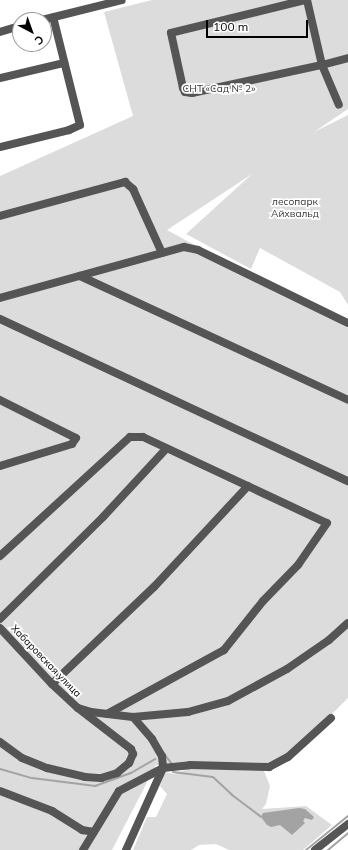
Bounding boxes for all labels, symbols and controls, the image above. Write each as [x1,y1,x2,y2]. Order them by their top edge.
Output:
north arrow [12,12,52,52]
scale bar [208,12,310,38]
text: 100 m [213,19,248,34]
text: С [32,33,47,48]
park label: СНТ «Сад № 2» [182,83,256,95]
park label: лесопарк Айхвальд [271,195,319,218]
street label: Хабаровская улица [8,622,84,700]

